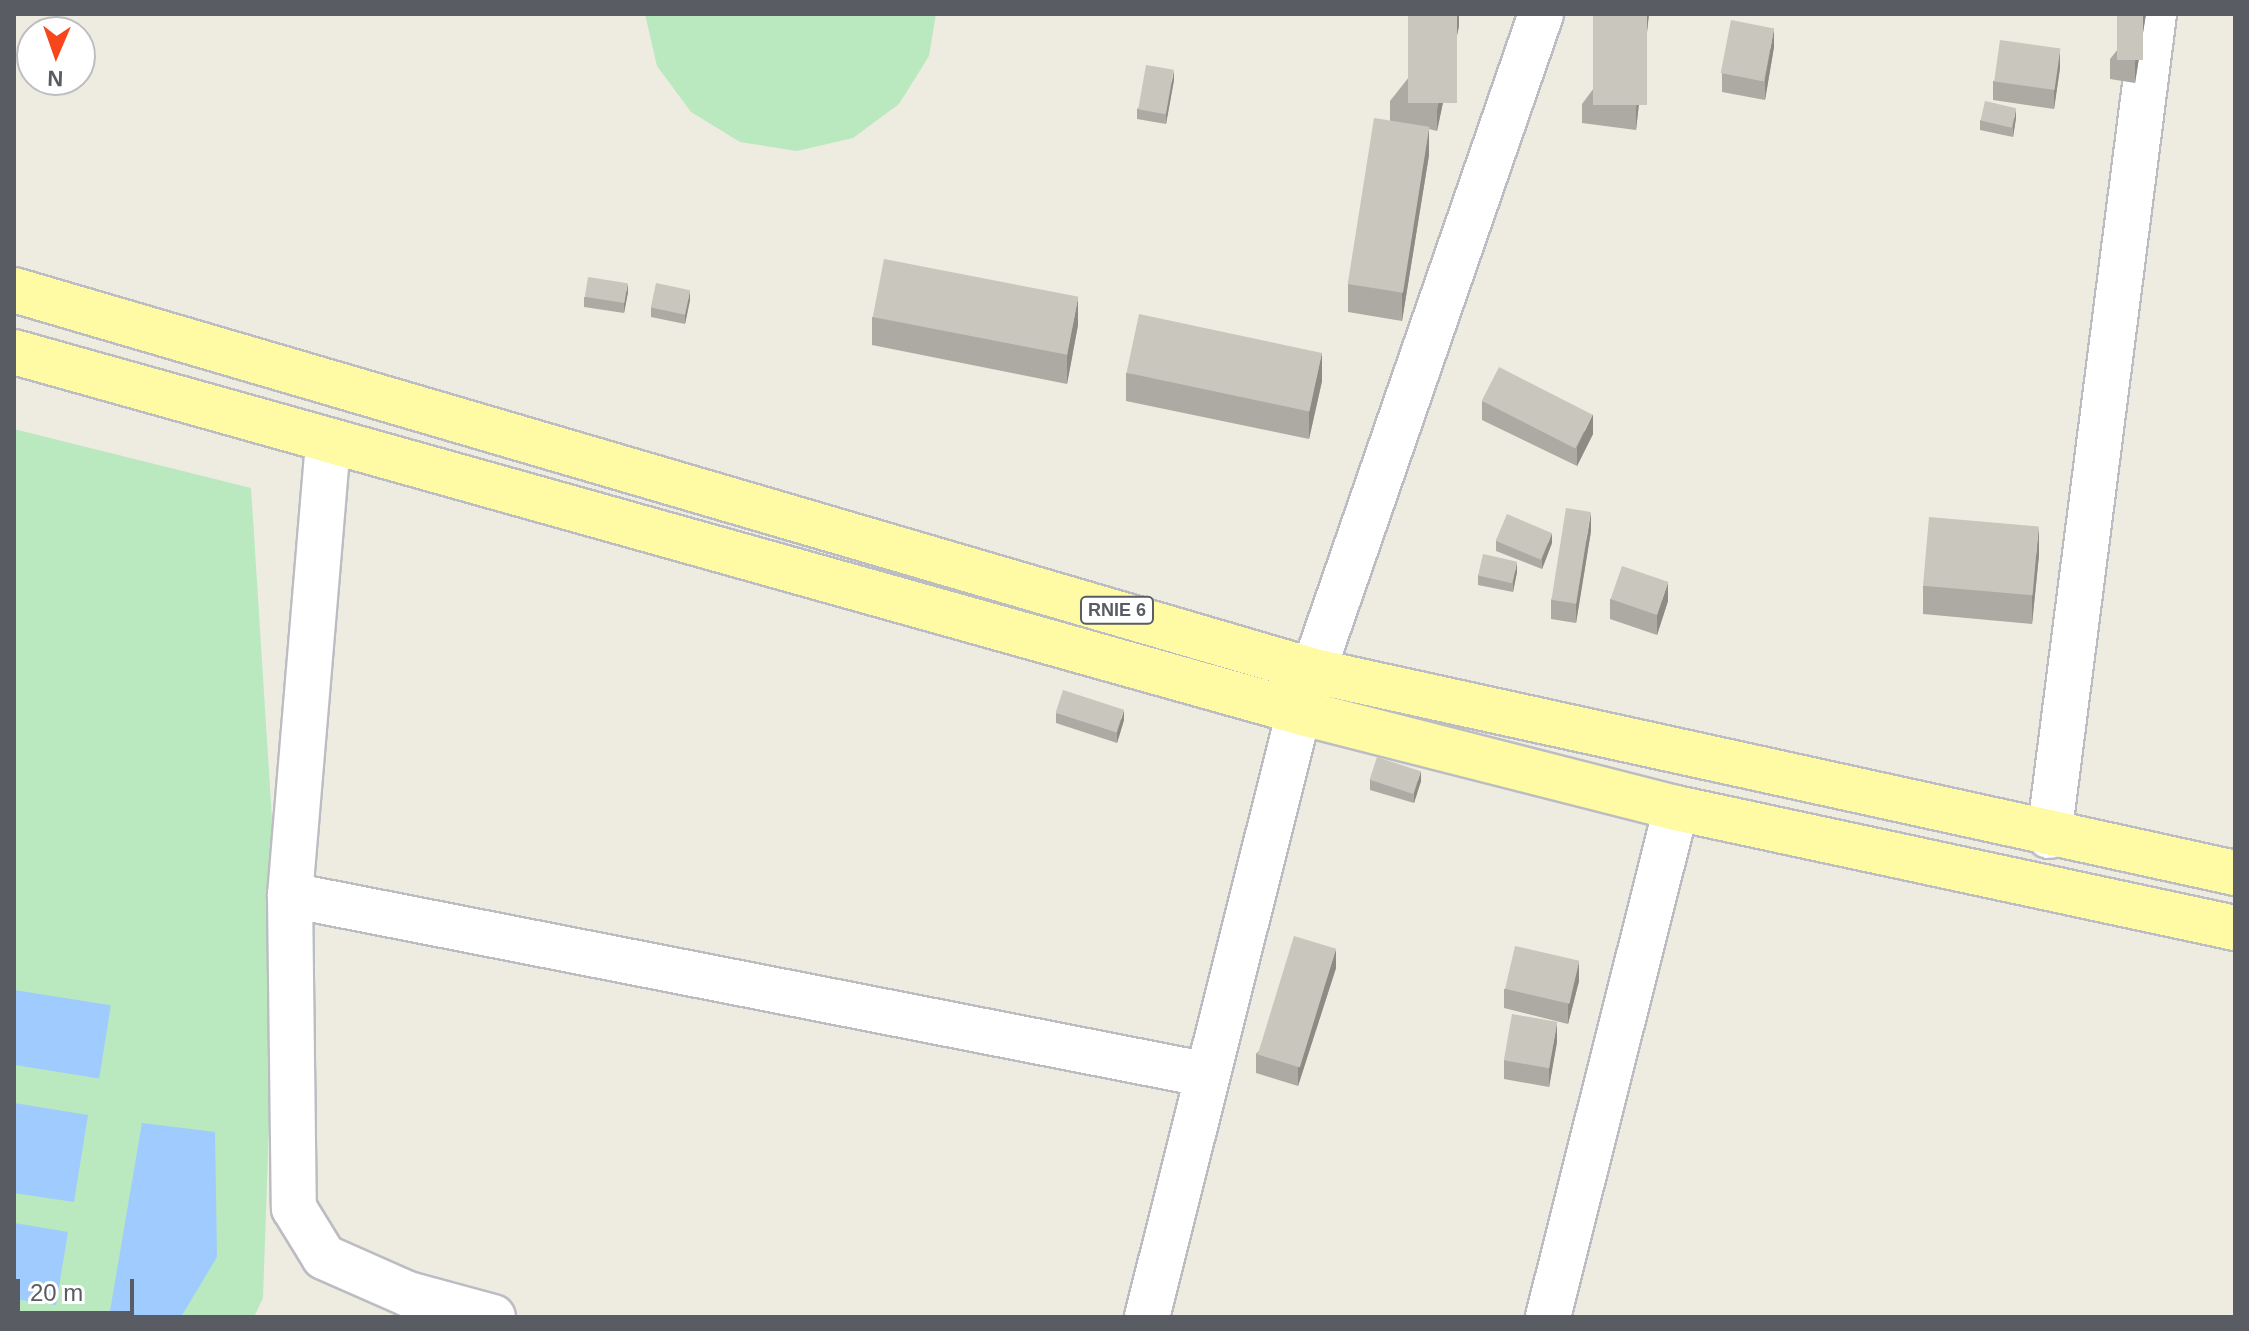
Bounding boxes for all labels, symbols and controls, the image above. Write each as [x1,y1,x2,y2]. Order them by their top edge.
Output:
north arrow [16,16,96,96]
text: N [47,66,64,91]
road number: RNIE 6 [1079,596,1155,624]
scale bar [20,1263,138,1313]
text: 20 m [30,1279,83,1306]

